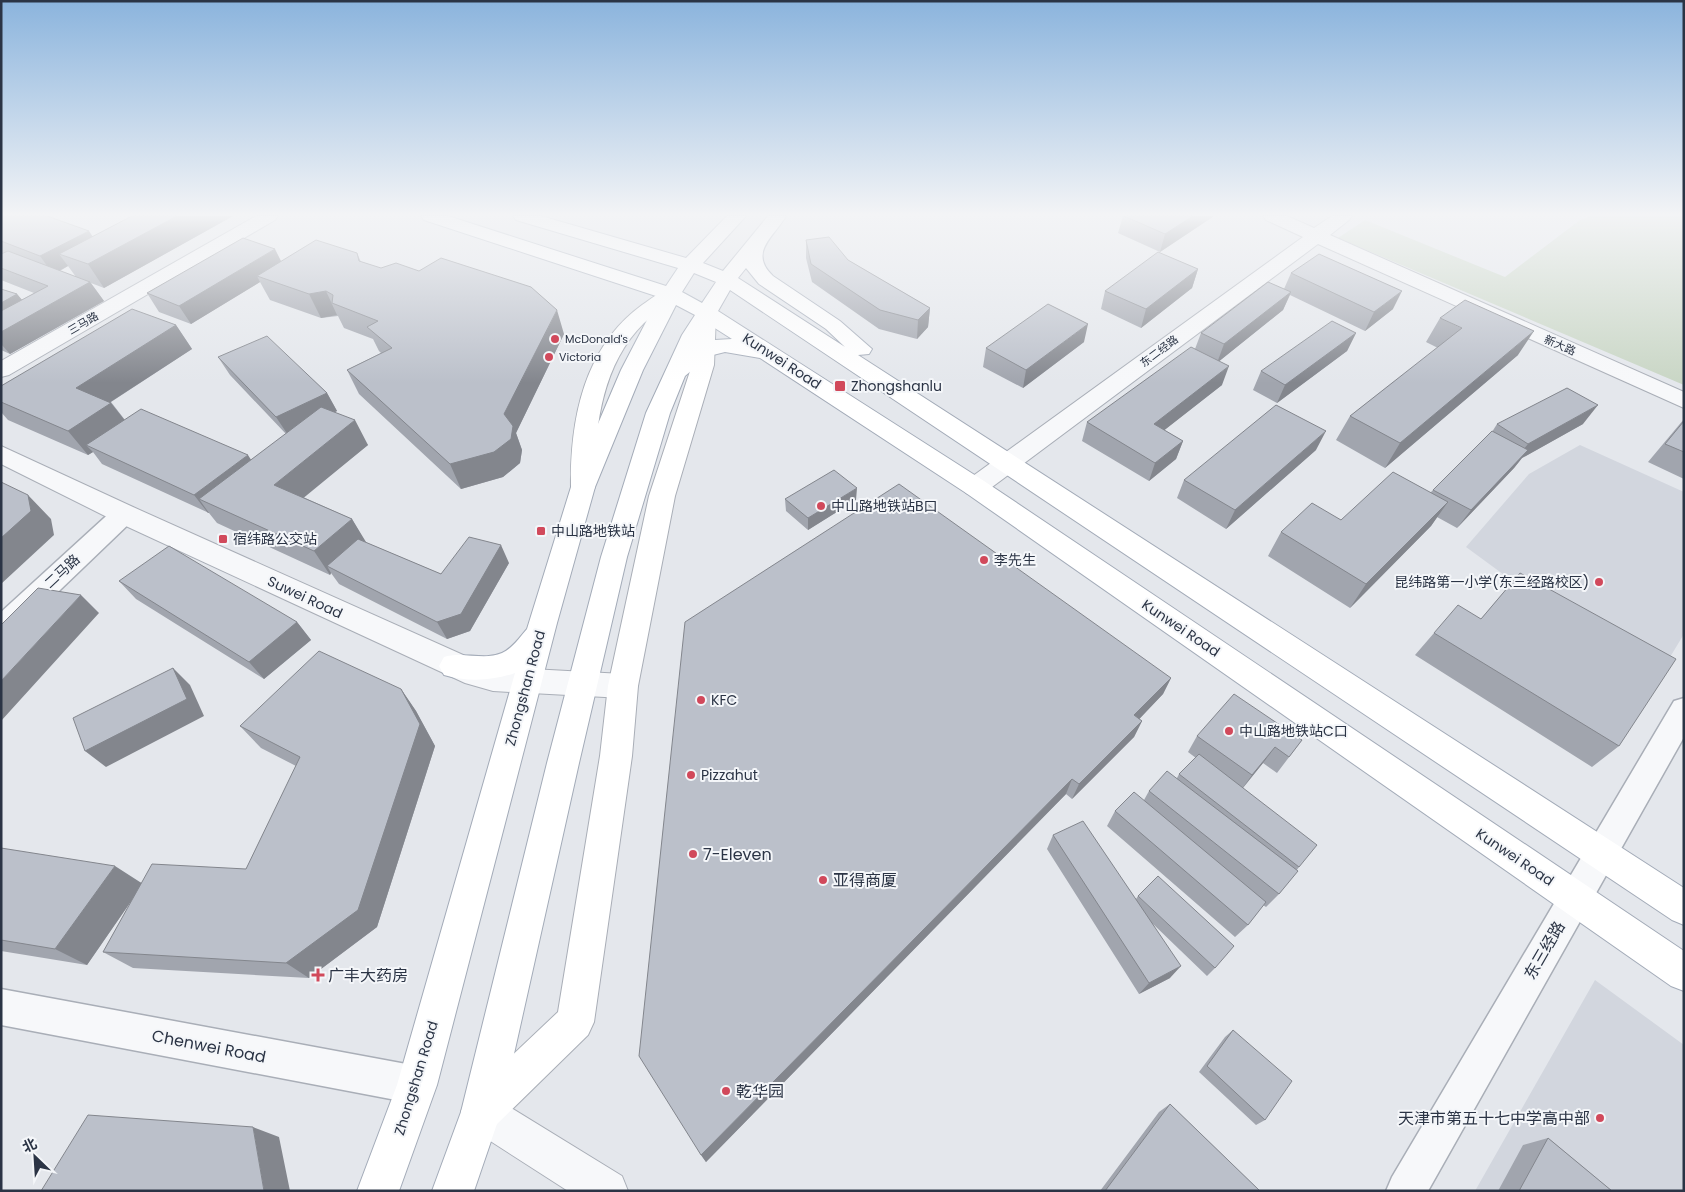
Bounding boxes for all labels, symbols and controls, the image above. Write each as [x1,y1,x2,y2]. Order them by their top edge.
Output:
street label: 三马路 [65,308,101,338]
street label: Kunwei Road [739,328,825,394]
place label: McDonald's [565,331,628,347]
street label: 东二经路 [1137,331,1181,371]
street label: 新大路 [1542,331,1578,359]
marker: McDonald's [549,333,561,345]
place label: Victoria [559,349,601,365]
marker: Victoria [543,351,555,363]
place label: Zhongshanlu [851,376,942,396]
marker: Zhongshanlu [833,379,847,393]
place label: 中山路地铁站B口 [831,496,938,516]
marker: 中山路地铁站B口 [815,500,827,512]
place label: 中山路地铁站 [551,521,635,541]
marker: 中山路地铁站 [535,525,547,537]
place label: 宿纬路公交站 [233,529,317,549]
marker: 宿纬路公交站 [217,533,229,545]
street label: 二马路 [40,549,84,593]
place label: 李先生 [994,550,1036,570]
marker: 李先生 [978,554,990,566]
street label: Suwei Road [264,571,346,623]
place label: 昆纬路第一小学(东三经路校区) [1394,572,1589,592]
marker: 昆纬路第一小学(东三经路校区) [1593,576,1605,588]
street label: Kunwei Road [1138,595,1224,661]
street label: Zhongshan Road [500,628,550,748]
place label: KFC [711,690,737,710]
marker: KFC [695,694,707,706]
place label: 中山路地铁站C口 [1239,721,1348,741]
marker: 中山路地铁站C口 [1223,725,1235,737]
place label: Pizzahut [701,765,758,785]
marker: Pizzahut [685,769,697,781]
street label: Kunwei Road [1472,824,1558,890]
place label: 7-Eleven [703,843,772,866]
marker: 7-Eleven [687,848,699,860]
place label: 亚得商厦 [833,869,897,892]
marker: 亚得商厦 [817,874,829,886]
street label: 东三经路 [1518,917,1570,984]
place label: 广丰大药房 [328,964,408,987]
marker: 广丰大药房 [312,969,324,981]
street label: Zhongshan Road [389,1018,443,1138]
street label: Chenwei Road [150,1024,268,1069]
place label: 乾华园 [736,1080,784,1103]
marker: 乾华园 [720,1085,732,1097]
place label: 天津市第五十七中学高中部 [1398,1107,1590,1130]
marker: 天津市第五十七中学高中部 [1594,1112,1606,1124]
north arrow [10,1132,60,1182]
text: 北 [19,1133,40,1157]

